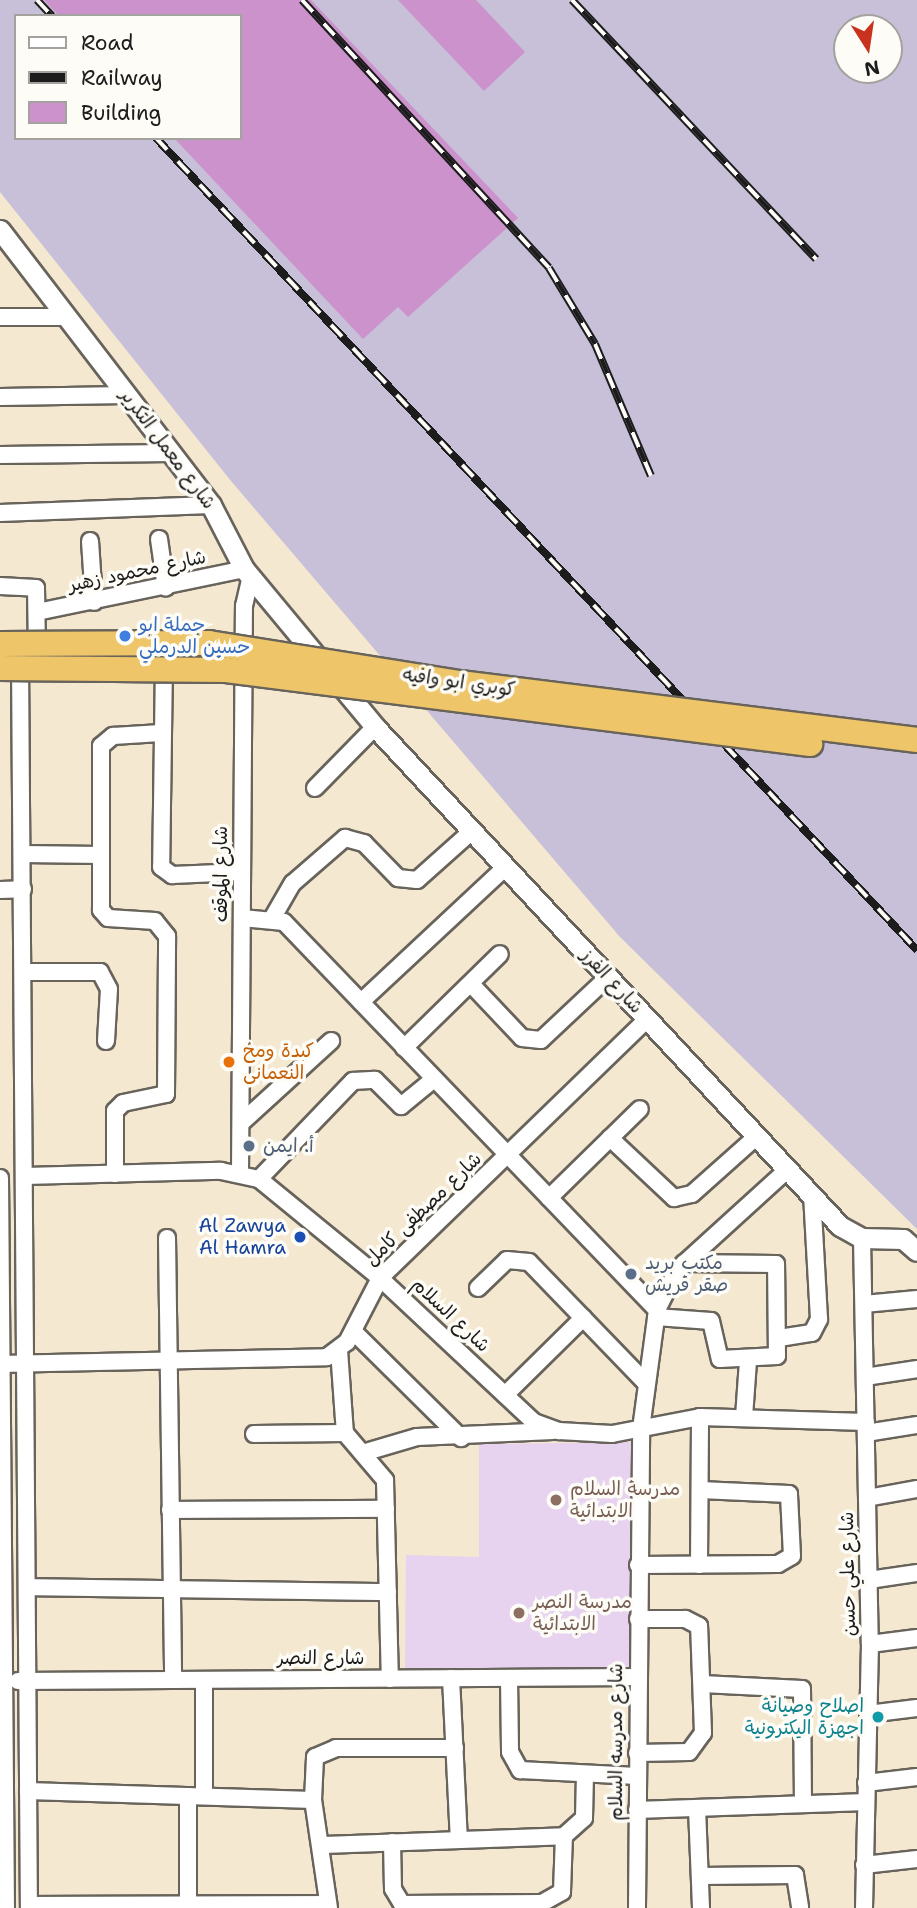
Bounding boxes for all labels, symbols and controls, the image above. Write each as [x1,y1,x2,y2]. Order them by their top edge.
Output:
legend [14,14,242,140]
north arrow [833,14,903,84]
text: Road [81,29,134,57]
text: N [862,54,882,82]
text: Railway [81,64,163,92]
text: Building [81,99,161,127]
street label: شارع معمل التكرير [115,384,221,514]
street label: شارع محمود زهير [66,545,208,597]
place label: جملة ابو حسين الدرملي [139,614,250,658]
marker: جملة ابو حسين الدرملي [117,628,133,644]
street label: كوبري ابو وافيه [401,663,517,701]
street label: شارع الموقف [210,826,232,922]
street label: شارع الفرز [576,944,648,1018]
place label: كبدة ومخ النعمانى [243,1040,314,1084]
marker: كبدة ومخ النعمانى [221,1054,237,1070]
place label: أ. ايمن [263,1135,314,1157]
marker: أ. ايمن [241,1138,257,1154]
street label: شارع مصطفى كامل [360,1147,486,1271]
place label: Al Zawya Al Hamra [198,1215,286,1259]
marker: Al Zawya Al Hamra [292,1229,308,1245]
place label: مكتب بريد صقر قريش [645,1252,728,1296]
marker: مكتب بريد صقر قريش [623,1266,639,1282]
street label: شارع السلام [407,1273,495,1357]
place label: مدرسة السلام الابتدائية [570,1478,680,1522]
marker: مدرسة السلام الابتدائية [548,1492,564,1508]
street label: شارع علي حسن [836,1511,860,1637]
place label: مدرسة النصر الابتدائية [533,1591,632,1635]
marker: مدرسة النصر الابتدائية [511,1605,527,1621]
street label: شارع النصر [277,1647,365,1669]
street label: شارع مدرسه السلام [605,1663,627,1821]
place label: اصلاح وصيانة اجهزة اليكترونية [745,1695,864,1739]
marker: اصلاح وصيانة اجهزة اليكترونية [870,1709,886,1725]

